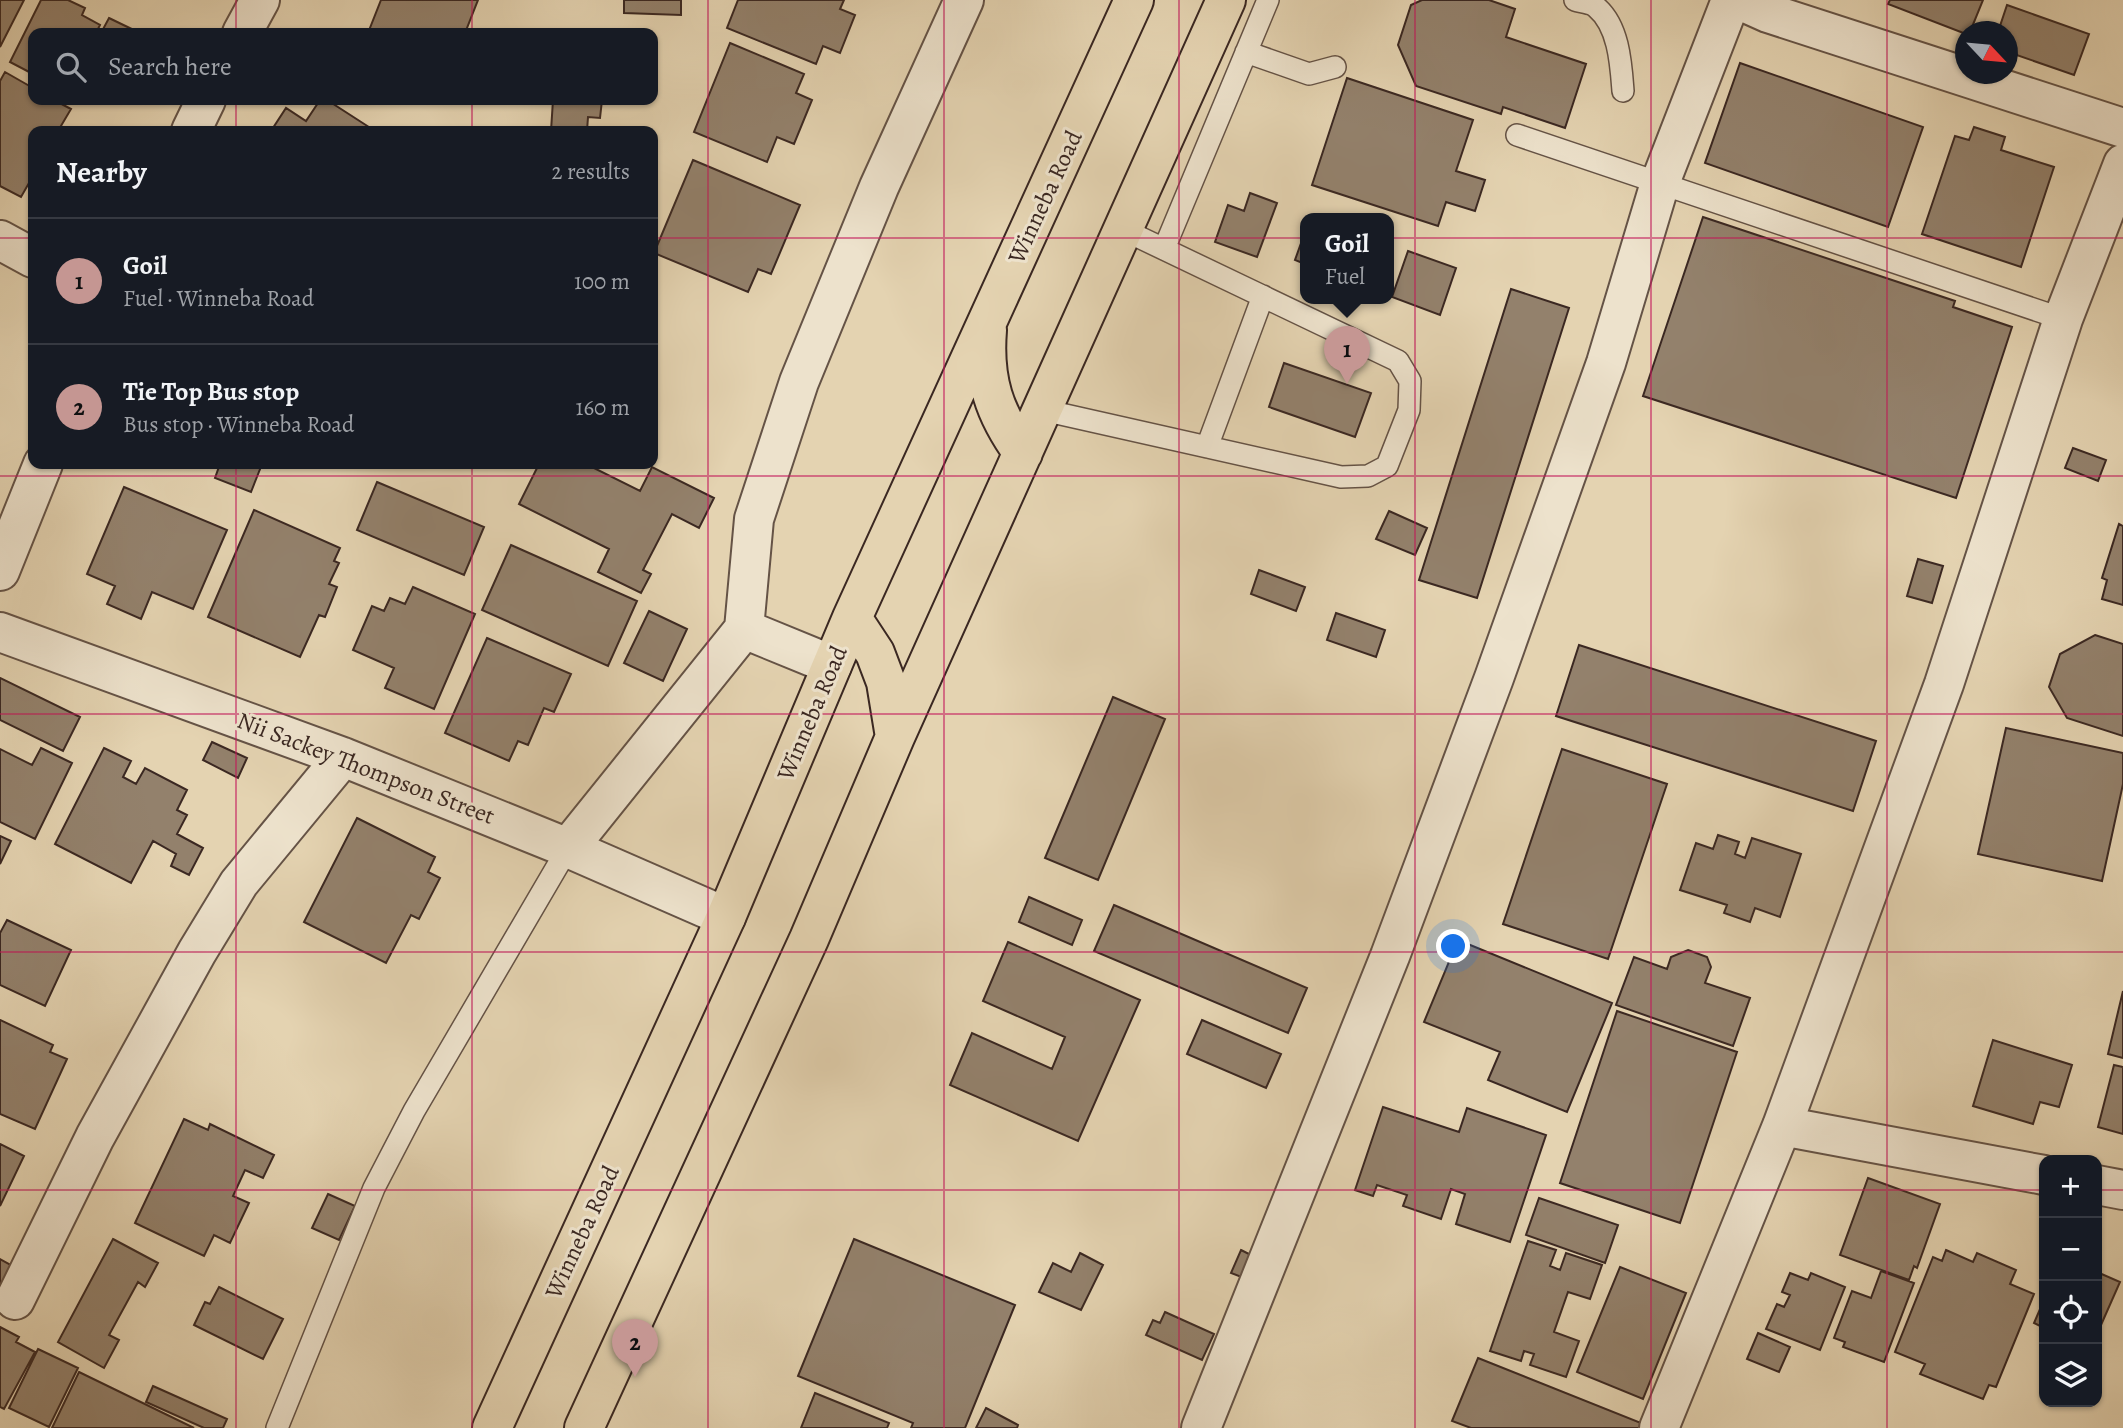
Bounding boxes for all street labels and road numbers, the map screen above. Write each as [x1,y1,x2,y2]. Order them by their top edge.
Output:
street label: Winneba Road [1000,125,1090,270]
street label: Winneba Road [769,641,855,786]
street label: Nii Sackey Thompson Street [233,704,499,832]
street label: Winneba Road [537,1160,627,1305]

